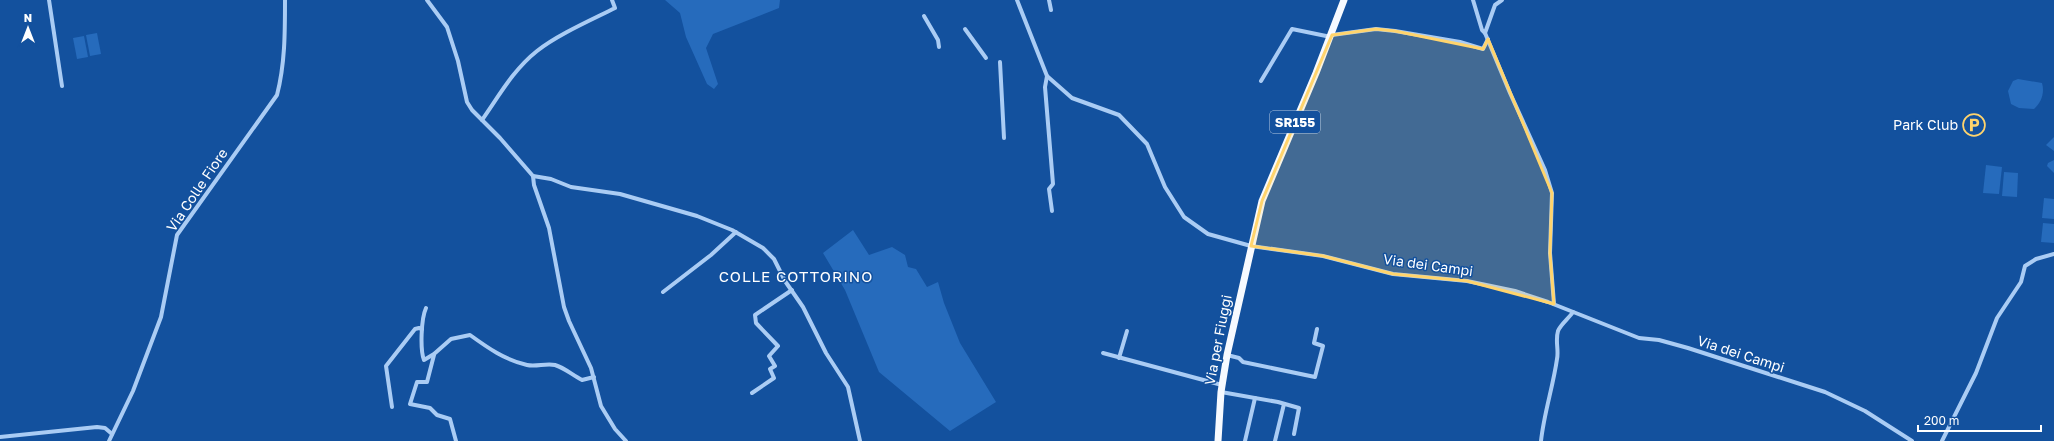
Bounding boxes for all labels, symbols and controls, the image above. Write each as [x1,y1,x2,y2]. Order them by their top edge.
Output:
north arrow [8,8,48,48]
text: N [24,11,32,24]
road number: SR155 [1270,111,1320,133]
parking icon: Park Club [1961,112,1987,138]
place label: Park Club [1893,116,1958,133]
street label: Via Colle Fiore [162,145,231,235]
street label: Via dei Campi [1382,250,1474,279]
district label: COLLE COTTORINO [719,267,873,285]
street label: Via per Fiuggi [1200,293,1235,387]
street label: Via dei Campi [1695,331,1787,376]
scale bar [1918,407,2041,433]
text: 200 m [1924,413,1959,428]

